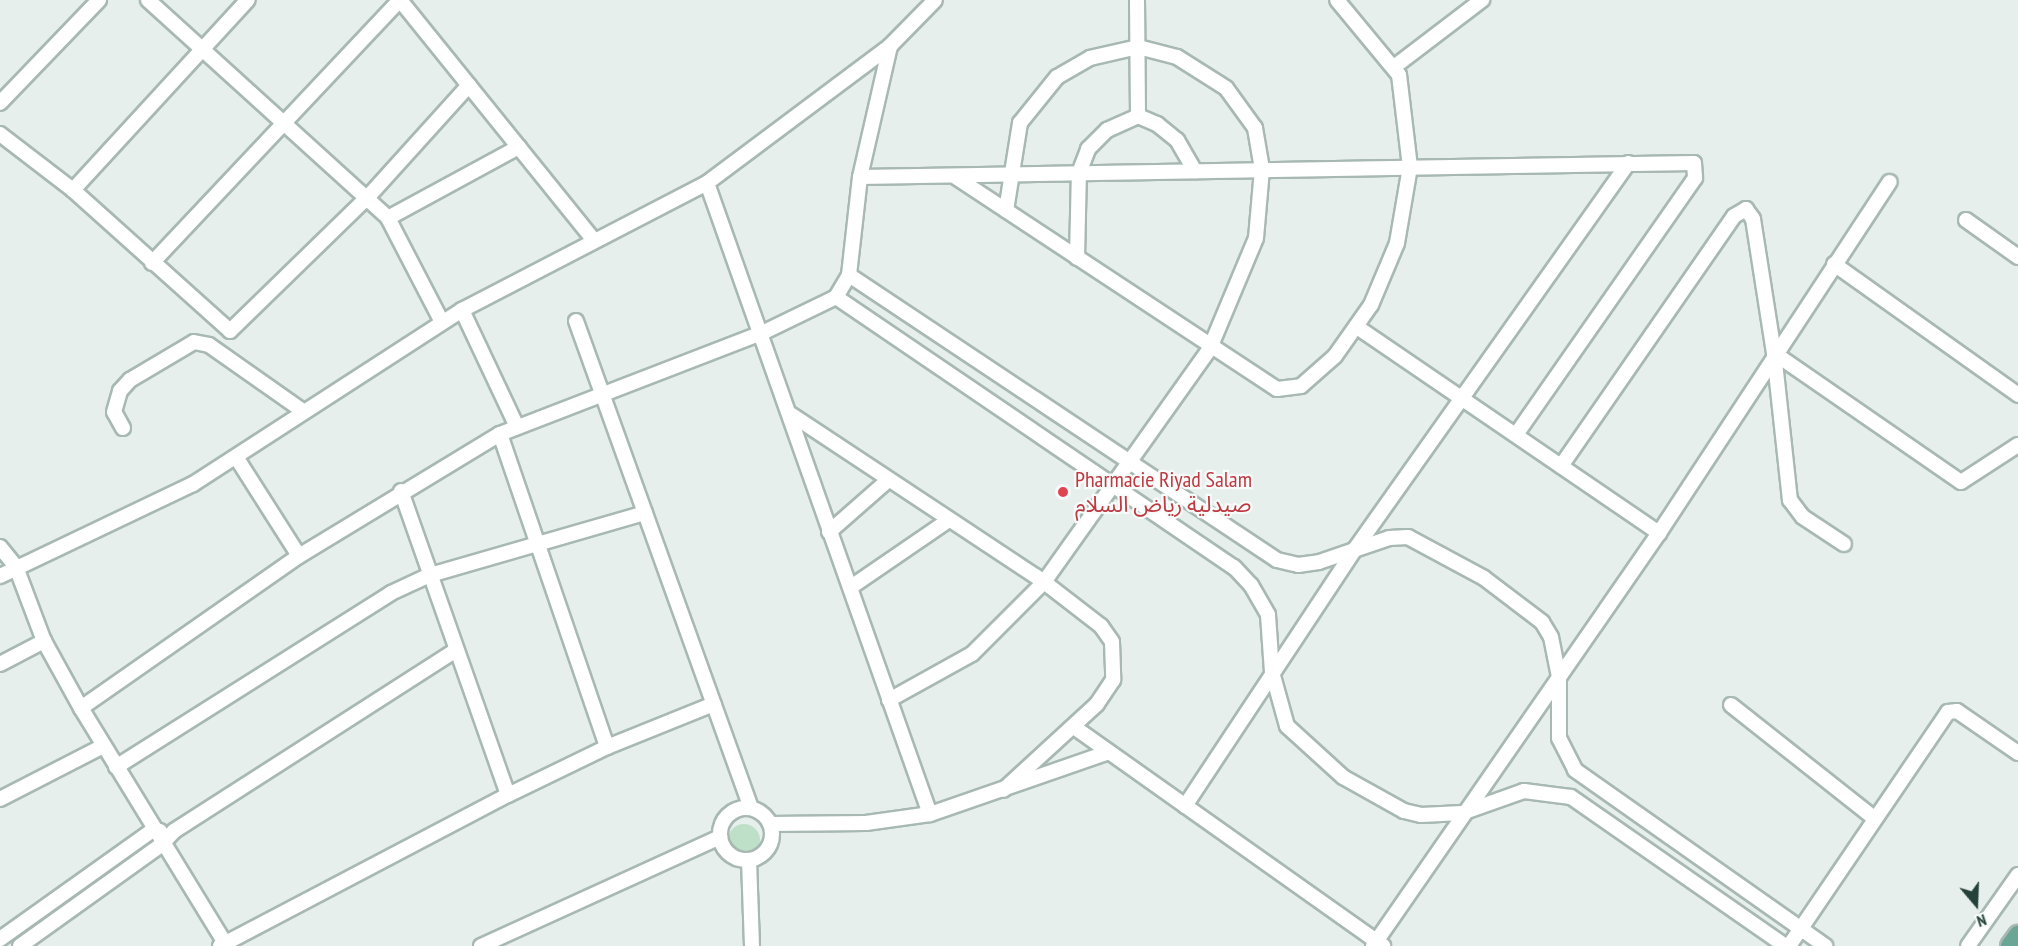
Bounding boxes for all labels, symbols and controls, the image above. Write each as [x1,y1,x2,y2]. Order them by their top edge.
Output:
place label: Pharmacie Riyad Salam صيدلية رياض السلام [1075,466,1252,518]
marker: Pharmacie Riyad Salam صيدلية رياض السلام [1056,485,1070,499]
north arrow [1946,874,2006,934]
text: N [1975,910,1989,932]

